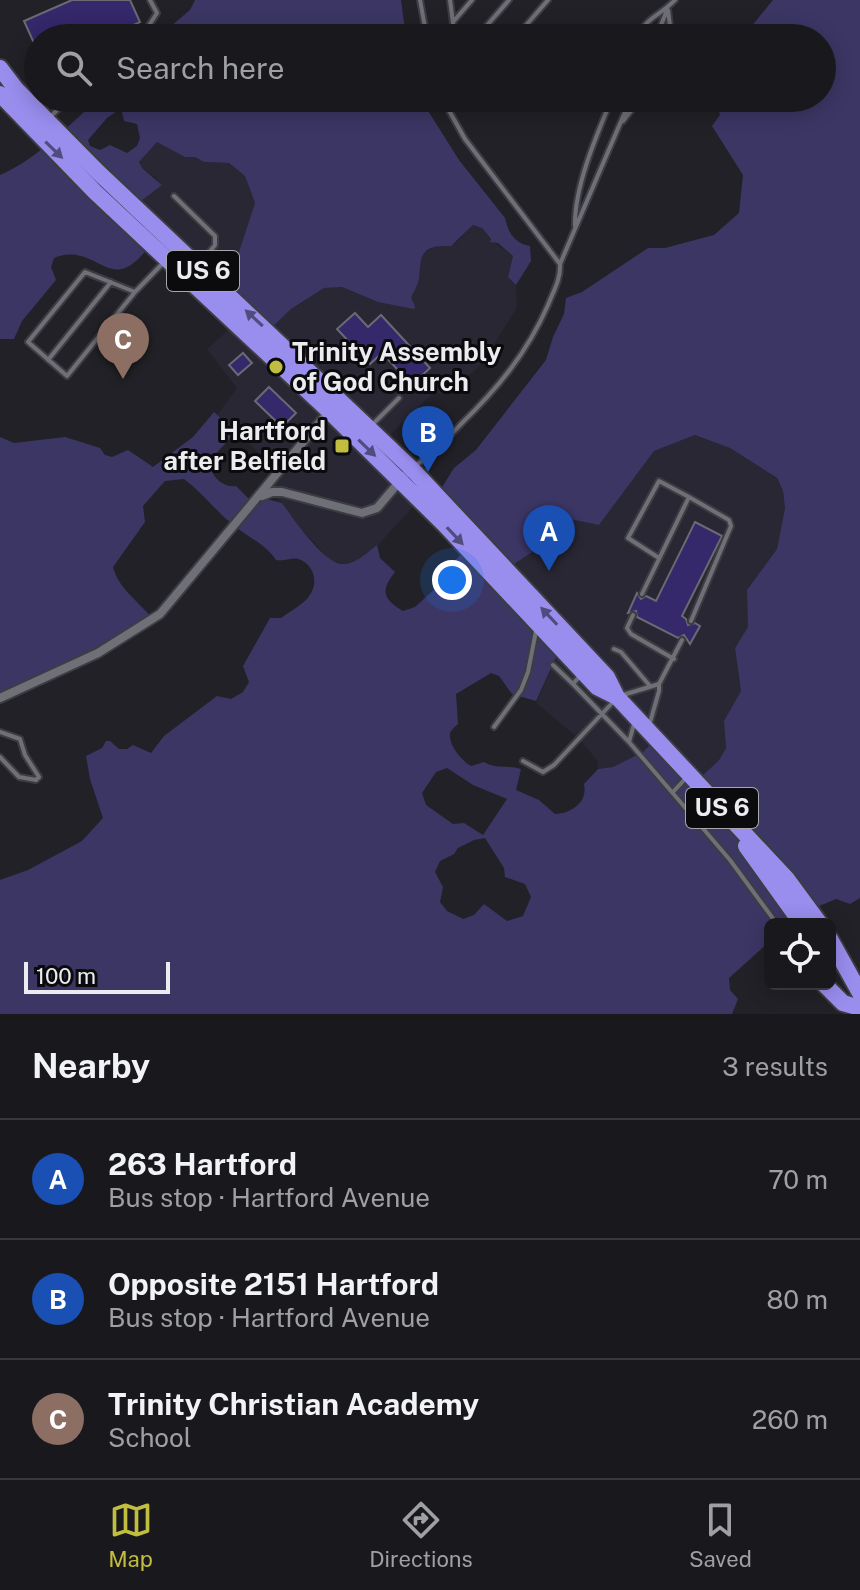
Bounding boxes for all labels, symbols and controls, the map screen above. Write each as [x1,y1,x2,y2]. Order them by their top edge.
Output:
search box [24,24,836,112]
icon: search [52,46,96,90]
text: Search here [116,50,284,86]
one-way arrow [44,141,63,159]
road number: US 6 [167,251,239,291]
one-way arrow [244,309,263,327]
pin: C [97,313,149,379]
place label: Trinity Assembly of God Church [292,336,502,397]
marker: Trinity Assembly of God Church [267,358,285,376]
pin: B [402,406,454,472]
place label: Hartford after Belfield [163,415,326,476]
marker: Hartford after Belfield [333,437,351,455]
one-way arrow [357,438,376,457]
pin: A [523,505,575,571]
one-way arrow [446,526,464,545]
your location [432,560,472,600]
one-way arrow [541,607,559,626]
road number: US 6 [686,788,758,828]
map controls [764,918,836,990]
button: locate [764,918,836,990]
scale bar [24,958,170,994]
text: 100 m [36,963,96,989]
text: Nearby [32,1046,150,1086]
text: 3 results [722,1051,828,1082]
text: 263 Hartford [108,1146,297,1182]
text: A [49,1164,67,1195]
text: 70 m [768,1164,828,1195]
text: Bus stop · Hartford Avenue [108,1182,430,1213]
text: Opposite 2151 Hartford [108,1266,439,1302]
text: B [49,1284,67,1315]
text: 80 m [767,1284,828,1315]
text: Bus stop · Hartford Avenue [108,1302,430,1333]
text: Trinity Christian Academy [108,1386,479,1422]
text: C [49,1404,67,1435]
text: 260 m [752,1404,828,1435]
text: School [108,1422,192,1453]
tab: Map [108,1498,153,1572]
tab: Directions [369,1498,473,1572]
tab: Saved [689,1498,752,1572]

